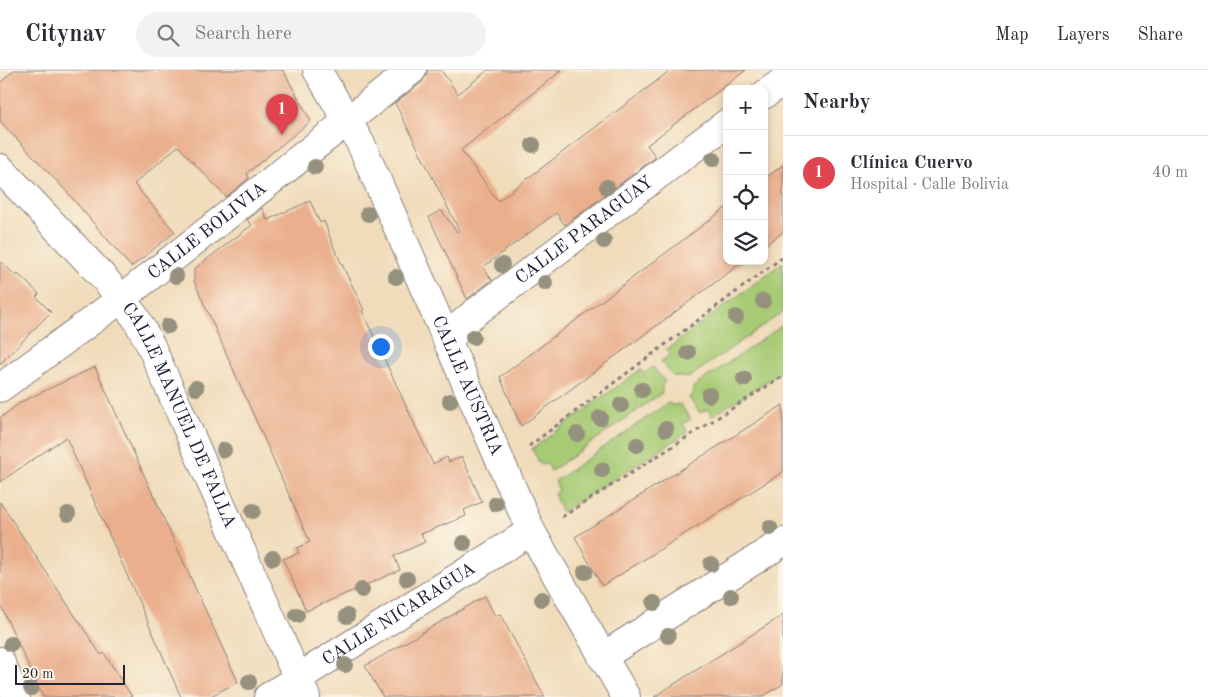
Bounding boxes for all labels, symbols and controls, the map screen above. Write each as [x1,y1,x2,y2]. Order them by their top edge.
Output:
search box [136,12,486,57]
icon: search [154,21,182,49]
text: Citynav [25,23,106,47]
text: Search here [194,25,292,44]
text: Map [995,26,1029,44]
text: Layers [1057,26,1109,44]
text: Share [1137,26,1183,44]
map controls [723,85,768,265]
button: + [723,85,768,130]
text: Nearby [803,92,871,113]
pin: 1 [266,94,298,135]
button: − [723,130,768,175]
text: Clínica Cuervo [850,154,973,173]
text: 1 [814,165,824,181]
text: 40 m [1152,165,1188,181]
street label: CALLE PARAGUAY [512,173,657,288]
button: locate [723,175,768,220]
text: Hospital · Calle Bolivia [850,177,1009,193]
street label: CALLE BOLIVIA [145,179,270,283]
button: layers [723,220,768,265]
street label: CALLE MANUEL DE FALLA [118,299,239,531]
street label: CALLE AUSTRIA [429,313,506,458]
your location [368,334,394,360]
street label: CALLE NICARAGUA [319,559,479,669]
scale bar [15,662,125,685]
text: 20 m [22,667,53,681]

